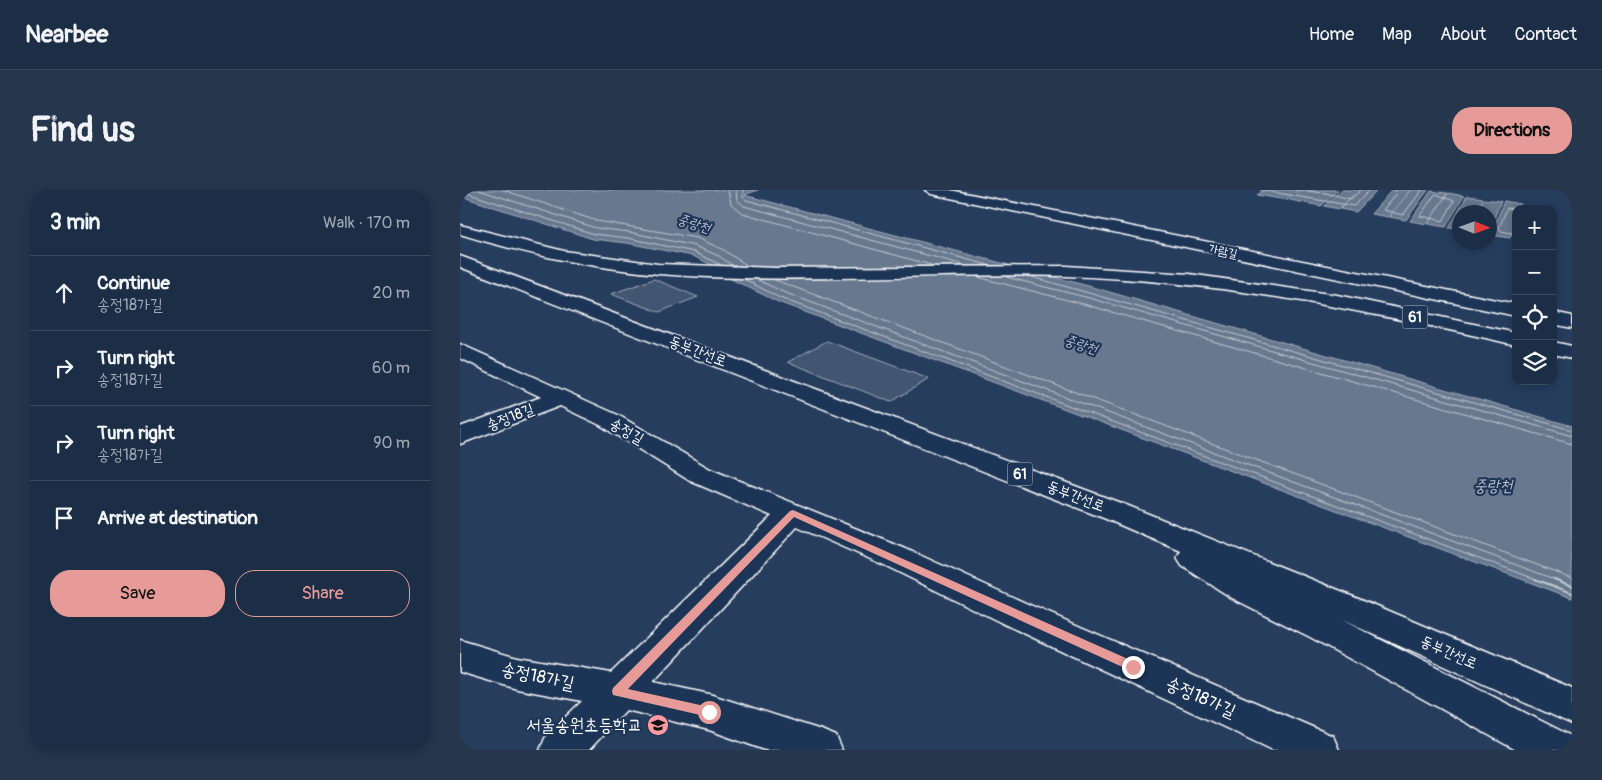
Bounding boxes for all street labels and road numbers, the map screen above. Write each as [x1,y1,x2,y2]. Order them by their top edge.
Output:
street label: 가람길 [1207,241,1239,262]
road number: 61 [1402,305,1428,328]
street label: 동부간선로 [666,332,729,371]
street label: 송정18길 [484,400,537,435]
street label: 송정길 [606,414,647,449]
road number: 61 [1008,462,1032,486]
street label: 동부간선로 [1044,477,1107,516]
street label: 동부간선로 [1417,632,1480,673]
street label: 송정18가길 [499,658,577,696]
street label: 송정18가길 [1162,672,1240,723]

